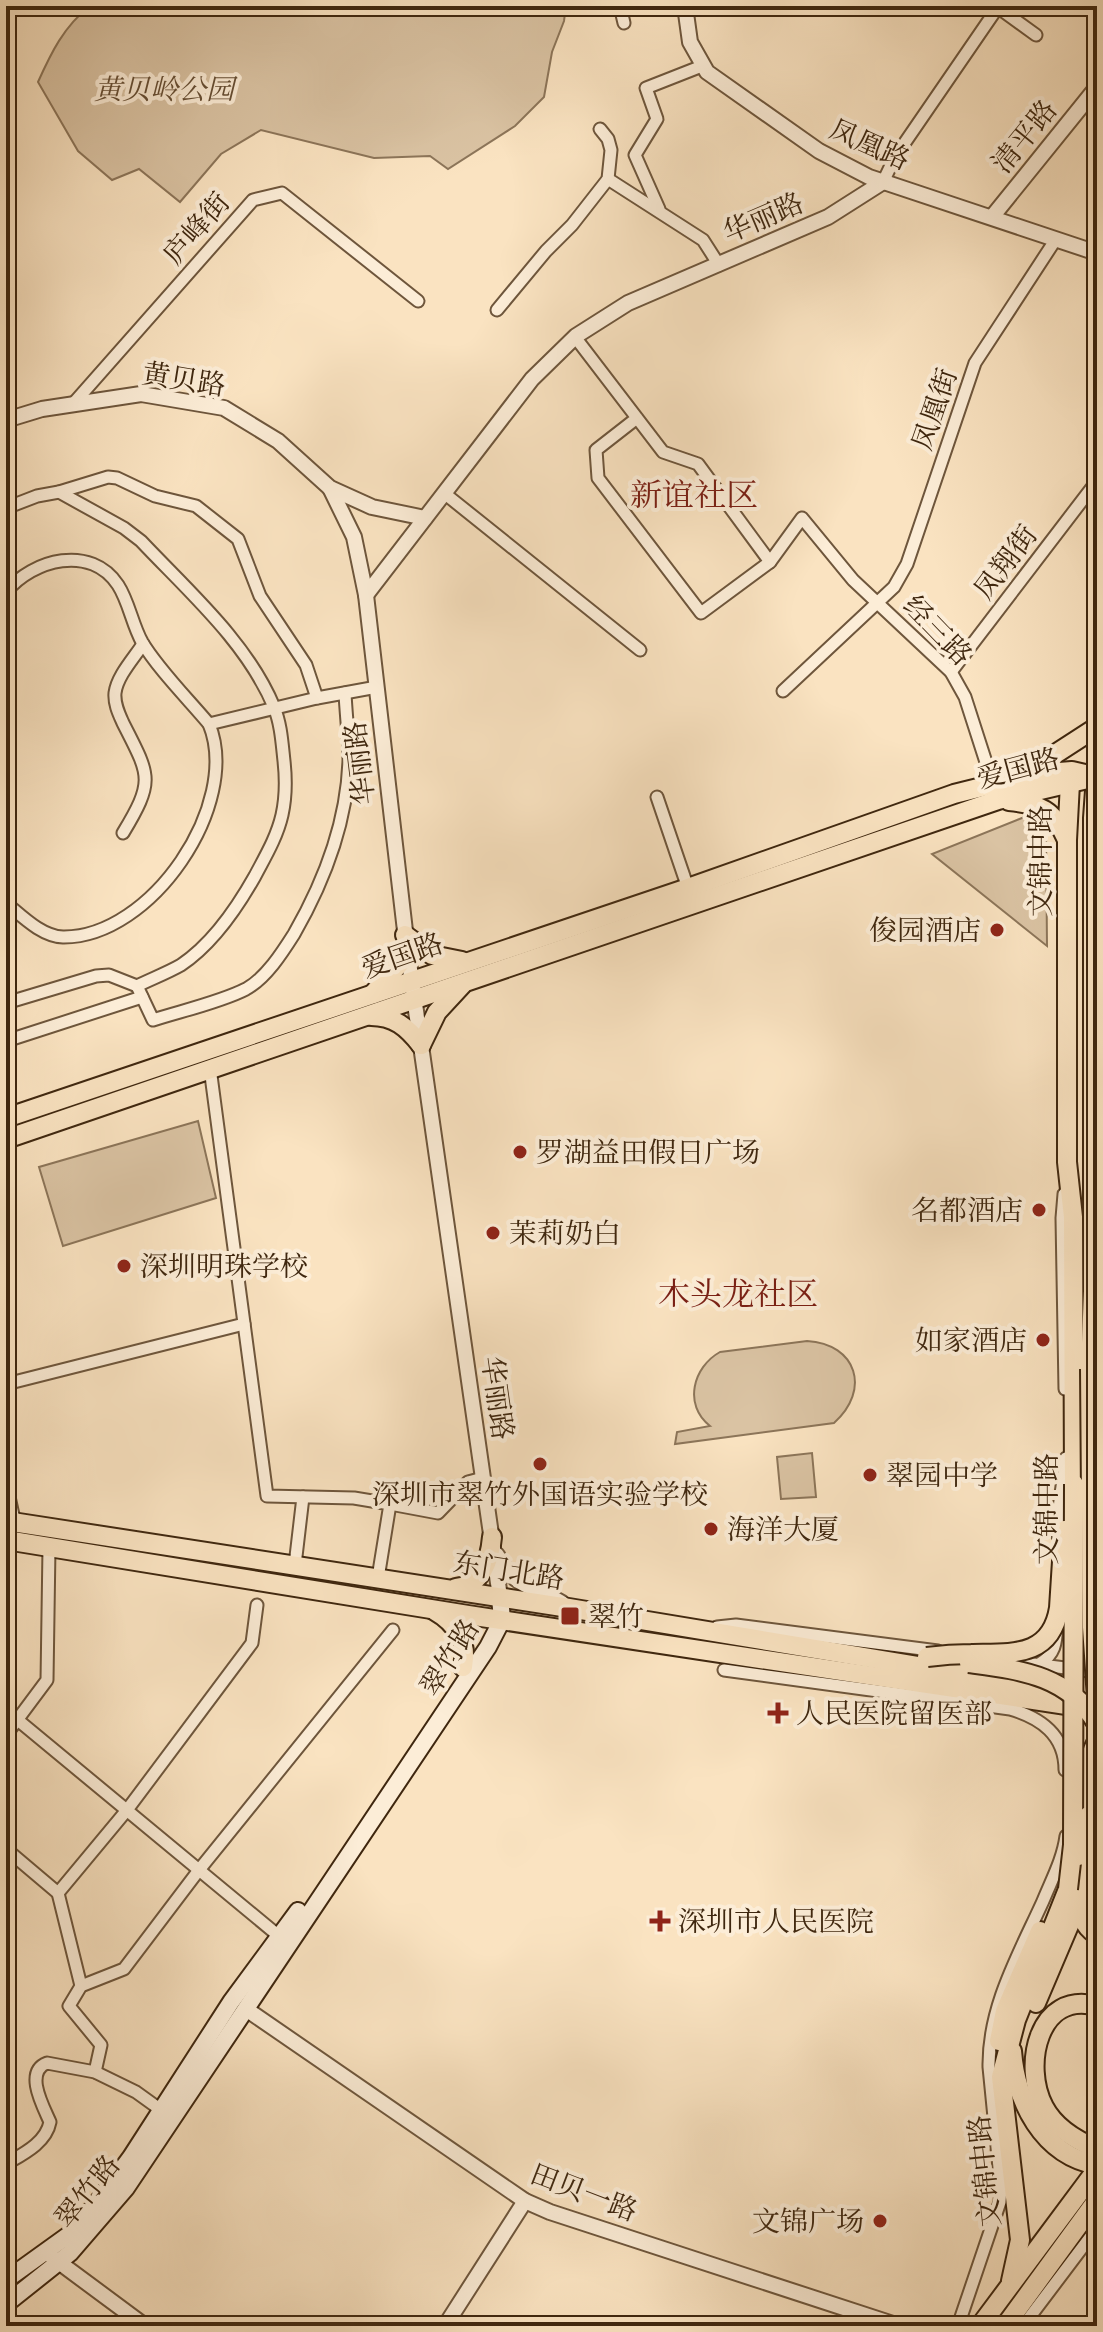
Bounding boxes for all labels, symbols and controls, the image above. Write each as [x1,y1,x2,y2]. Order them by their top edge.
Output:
park label: 黄贝岭公园 [94,72,238,112]
street label: 清平路 [984,93,1068,183]
street label: 凤凰路 [822,111,915,182]
street label: 庐峰街 [156,185,241,275]
street label: 华丽路 [718,185,811,255]
street label: 黄贝路 [139,356,228,408]
street label: 凤凰街 [904,364,969,456]
district label: 新谊社区 [630,475,758,521]
street label: 凤翔街 [966,518,1049,609]
street label: 经三路 [892,588,979,676]
street label: 华丽路 [337,719,387,807]
street label: 爱国路 [973,741,1065,801]
street label: 文锦中路 [1023,805,1063,917]
place label: 俊园酒店 [869,913,981,953]
marker: 俊园酒店 [988,921,1006,939]
street label: 爱国路 [357,925,449,990]
place label: 罗湖益田假日广场 [536,1135,760,1175]
marker: 罗湖益田假日广场 [511,1143,529,1161]
place label: 名都酒店 [911,1193,1023,1233]
marker: 名都酒店 [1030,1201,1048,1219]
place label: 茉莉奶白 [509,1216,621,1256]
marker: 茉莉奶白 [484,1224,502,1242]
place label: 深圳明珠学校 [140,1249,308,1289]
marker: 深圳明珠学校 [115,1257,133,1275]
district label: 木头龙社区 [658,1274,818,1320]
place label: 如家酒店 [915,1323,1027,1363]
marker: 如家酒店 [1034,1331,1052,1349]
street label: 华丽路 [469,1354,521,1443]
street label: 文锦中路 [1029,1453,1069,1565]
marker: 深圳市翠竹外国语实验学校 [531,1455,549,1473]
place label: 翠园中学 [886,1458,998,1498]
marker: 翠园中学 [861,1466,879,1484]
place label: 深圳市翠竹外国语实验学校 [372,1477,708,1517]
place label: 海洋大厦 [727,1512,839,1552]
marker: 海洋大厦 [702,1520,720,1538]
street label: 东门北路 [450,1544,567,1601]
place label: 翠竹 [588,1599,644,1639]
marker: 翠竹 [559,1605,581,1627]
street label: 翠竹路 [412,1612,491,1705]
place label: 人民医院留医部 [796,1696,992,1736]
marker: 人民医院留医部 [767,1702,789,1724]
place label: 深圳市人民医院 [678,1904,874,1944]
marker: 深圳市人民医院 [649,1910,671,1932]
street label: 文锦中路 [961,2113,1013,2228]
street label: 翠竹路 [47,2148,131,2238]
street label: 田贝一路 [523,2156,642,2234]
place label: 文锦广场 [752,2204,864,2244]
marker: 文锦广场 [871,2212,889,2230]

